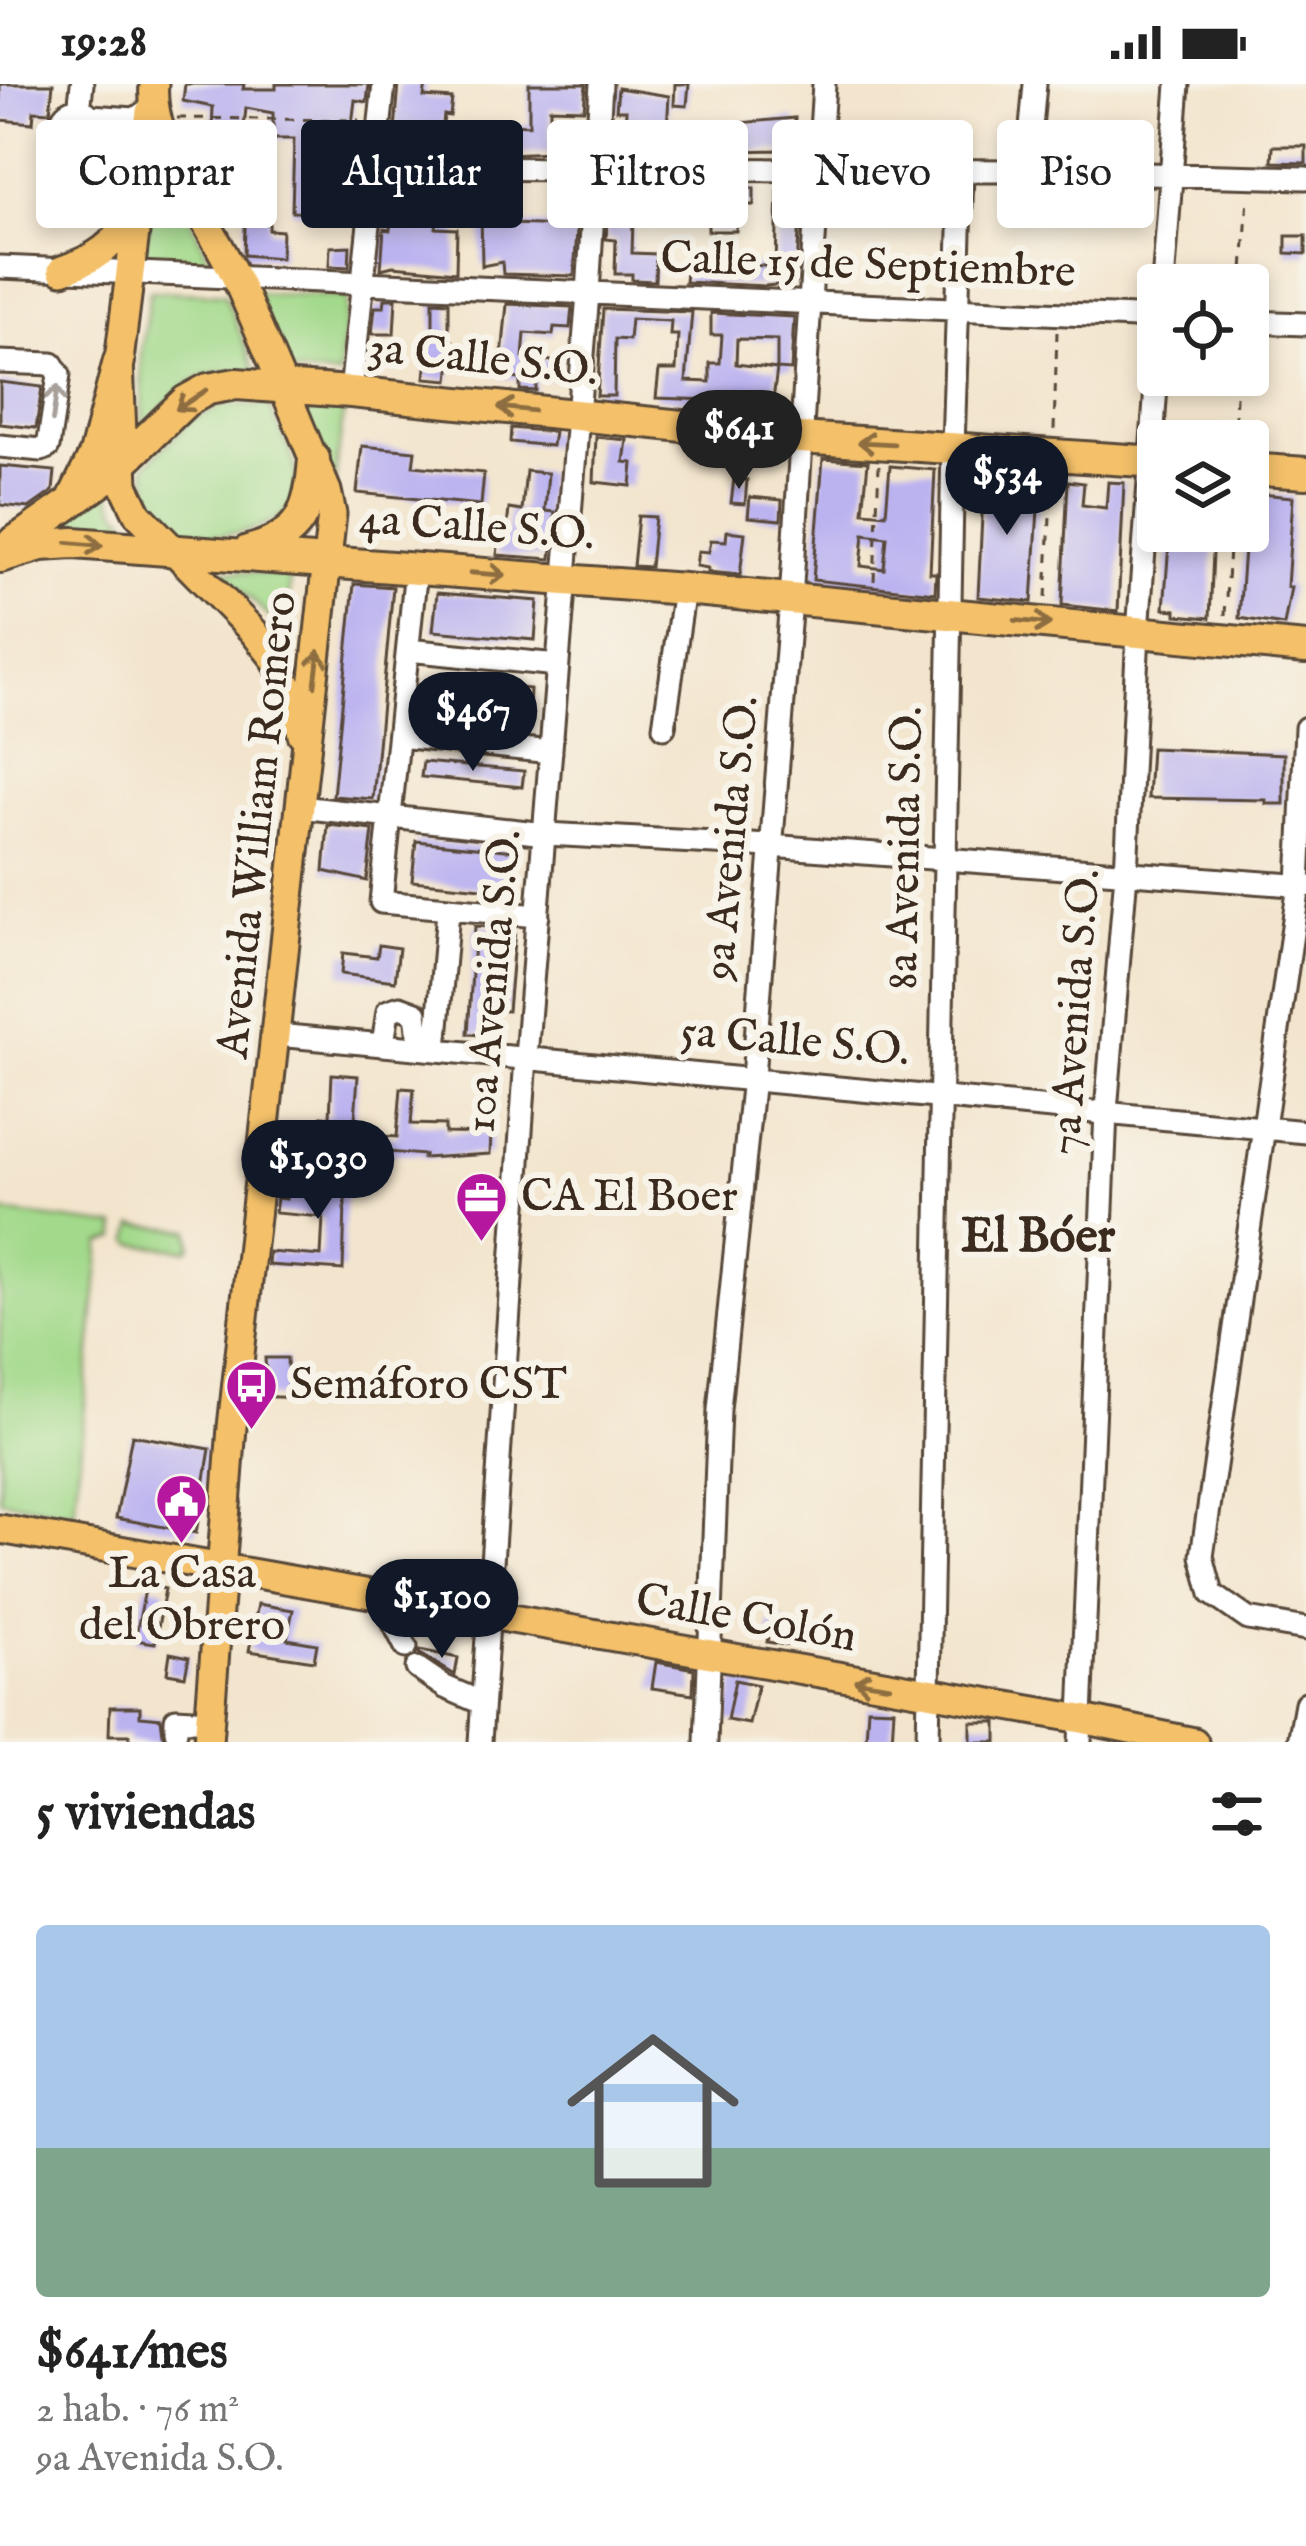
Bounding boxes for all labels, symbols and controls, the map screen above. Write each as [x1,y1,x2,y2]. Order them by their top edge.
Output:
text: 19:28 [60,14,147,71]
chip: Comprar [36,120,277,228]
chip: Alquilar [301,120,523,228]
chip: Filtros [547,120,748,228]
chip: Nuevo [772,120,973,228]
chip: Piso [997,120,1154,228]
street label: Calle 15 de Septiembre [659,230,1077,302]
map controls [1137,264,1269,552]
button: locate [1137,264,1269,396]
street label: 3a Calle S.O. [365,320,601,400]
one-way arrow [45,384,67,423]
one-way arrow [175,387,209,412]
pin: $641 [668,390,810,492]
one-way arrow [497,397,536,420]
text: $641 [703,404,775,453]
button: layers [1137,420,1269,552]
one-way arrow [857,431,896,454]
pin: $534 [936,436,1078,538]
text: $534 [972,450,1042,499]
street label: 4a Calle S.O. [357,491,597,565]
one-way arrow [65,533,104,556]
one-way arrow [467,562,506,585]
street label: Avenida William Romero [205,589,311,1062]
one-way arrow [1013,611,1052,634]
one-way arrow [306,649,328,688]
pin: $467 [402,672,544,774]
text: $467 [435,686,511,735]
street label: 9a Avenida S.O. [691,693,773,984]
street label: 8a Avenida S.O. [875,706,937,990]
street label: 10a Avenida S.O. [452,827,536,1135]
street label: 7a Avenida S.O. [1038,867,1114,1157]
street label: 5a Calle S.O. [678,1004,912,1080]
pin: $1,030 [220,1120,416,1222]
text: $1,030 [268,1134,368,1183]
office icon: CA El Boer [454,1169,510,1243]
place label: CA El Boer [521,1169,738,1226]
district label: El Bóer [961,1208,1115,1268]
bus stop icon: Semáforo CST [223,1357,279,1431]
place label: Semáforo CST [290,1357,567,1414]
public building icon: La Casa del Obrero [154,1472,210,1546]
place label: La Casa del Obrero [79,1546,285,1655]
pin: $1,100 [344,1559,540,1661]
street label: Calle Colón [631,1572,861,1666]
text: $1,100 [392,1573,492,1622]
one-way arrow [853,1671,892,1694]
icon: filters [1204,1781,1270,1847]
text: 5 viviendas [36,1782,255,1847]
icon: home [545,2003,761,2219]
text: $641/mes [36,2321,228,2386]
text: 2 hab. · 76 m² [36,2386,239,2435]
text: 9a Avenida S.O. [36,2435,284,2484]

